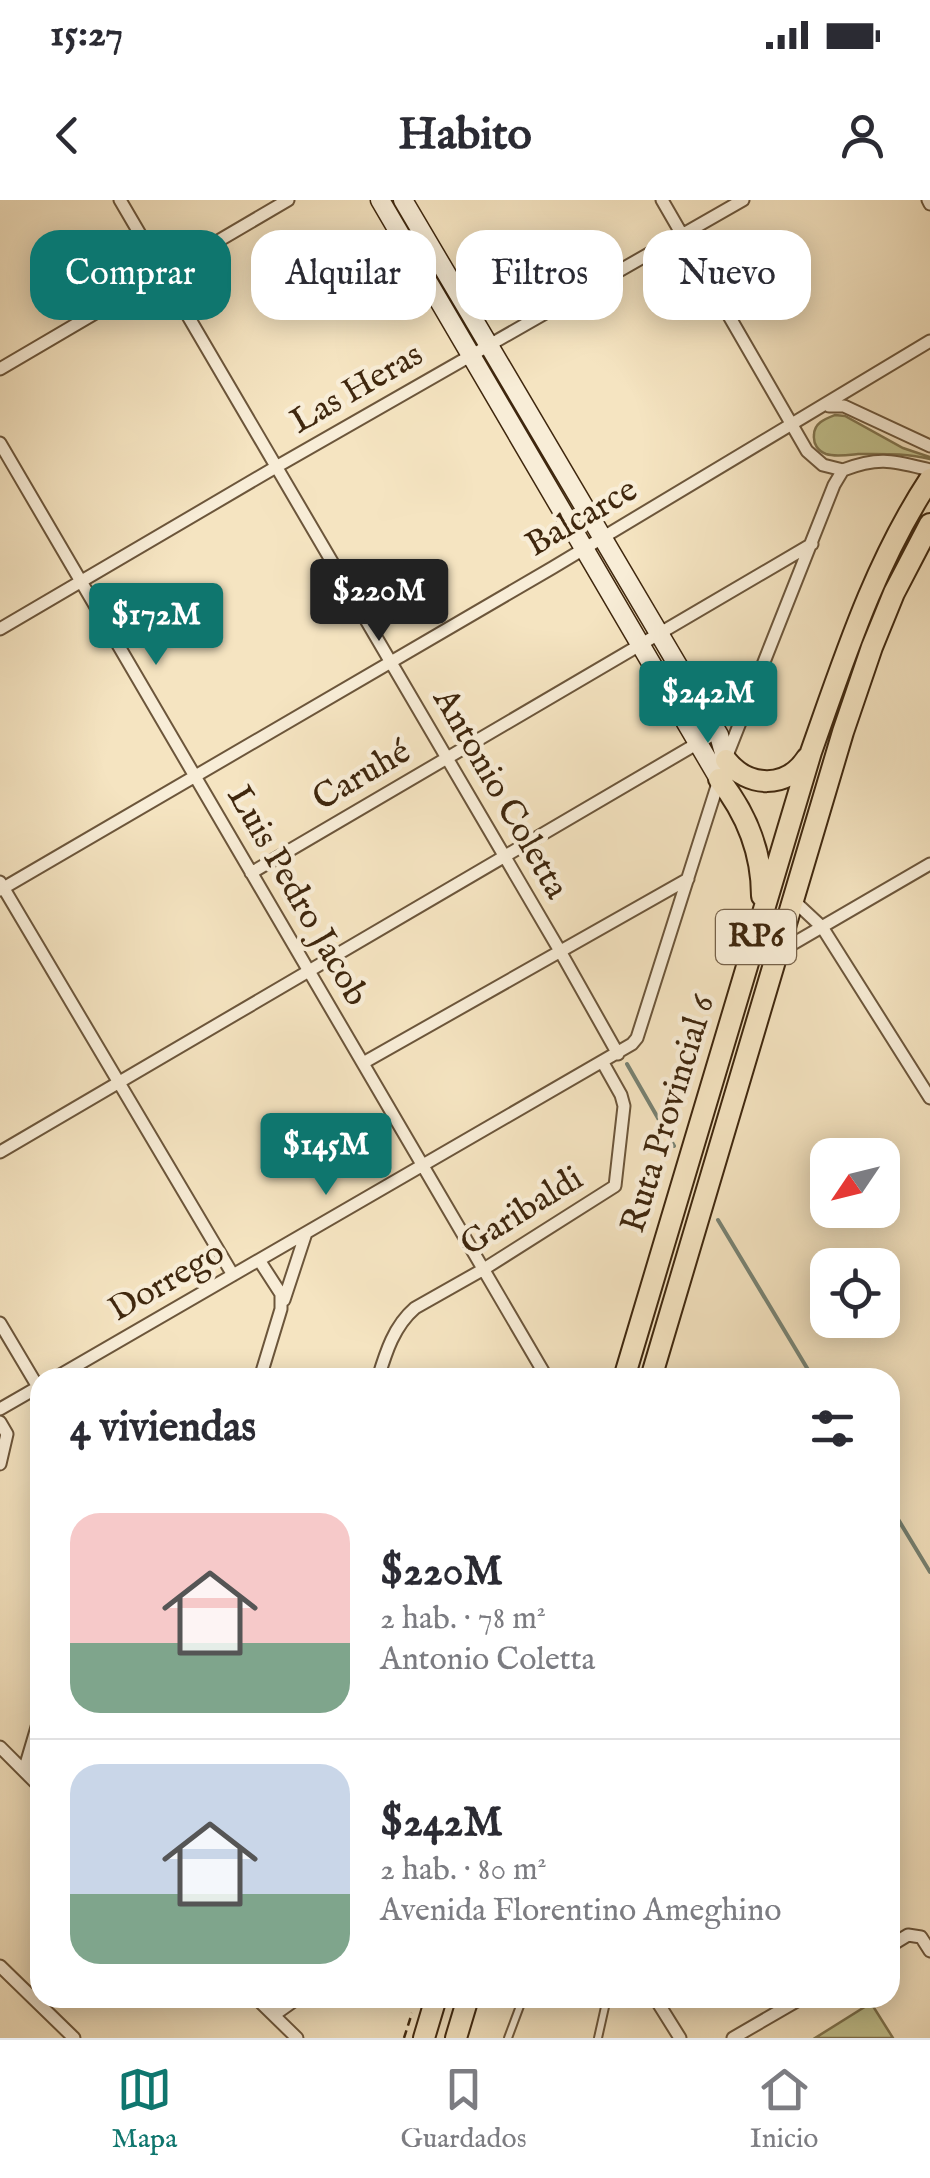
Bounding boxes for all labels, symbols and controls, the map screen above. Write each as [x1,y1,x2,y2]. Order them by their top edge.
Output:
text: 15:27 [50,11,123,59]
text: Habito [398,107,532,164]
icon: back [40,108,95,163]
icon: person [835,108,890,163]
chip: Comprar [30,230,231,320]
chip: Alquilar [251,230,436,320]
chip: Filtros [456,230,623,320]
chip: Nuevo [643,230,811,320]
street label: Las Heras [283,333,431,445]
street label: Balcarce [518,468,646,568]
pin: $220M [309,559,449,644]
text: $220M [332,571,426,612]
pin: $172M [86,583,226,668]
text: $172M [111,595,201,636]
pin: $242M [638,661,778,746]
text: $242M [661,673,755,714]
street label: Antonio Coletta [421,680,579,908]
street label: Caruhé [305,730,419,822]
street label: Luis Pedro Jacob [216,778,378,1014]
road number: RP6 [716,910,796,964]
street label: Ruta Provincial 6 [612,989,727,1238]
pin: $145M [256,1113,396,1198]
text: $145M [283,1125,369,1166]
north arrow [810,1138,900,1228]
map controls [810,1138,900,1338]
street label: Garibaldi [452,1157,592,1267]
street label: Dorrego [101,1231,233,1333]
button: locate [810,1248,900,1338]
icon: filters [805,1401,860,1456]
text: 4 viviendas [70,1402,256,1455]
text: $220M [380,1546,503,1599]
icon: home [150,1553,270,1673]
text: 2 hab. · 78 m² [380,1599,546,1640]
text: Antonio Coletta [380,1640,595,1681]
text: $242M [380,1797,503,1850]
icon: home [150,1804,270,1924]
text: 2 hab. · 80 m² [380,1850,547,1891]
text: Avenida Florentino Ameghino [380,1891,781,1932]
tab: Mapa [112,2062,177,2157]
tab: Guardados [400,2062,526,2157]
tab: Inicio [750,2062,818,2157]

